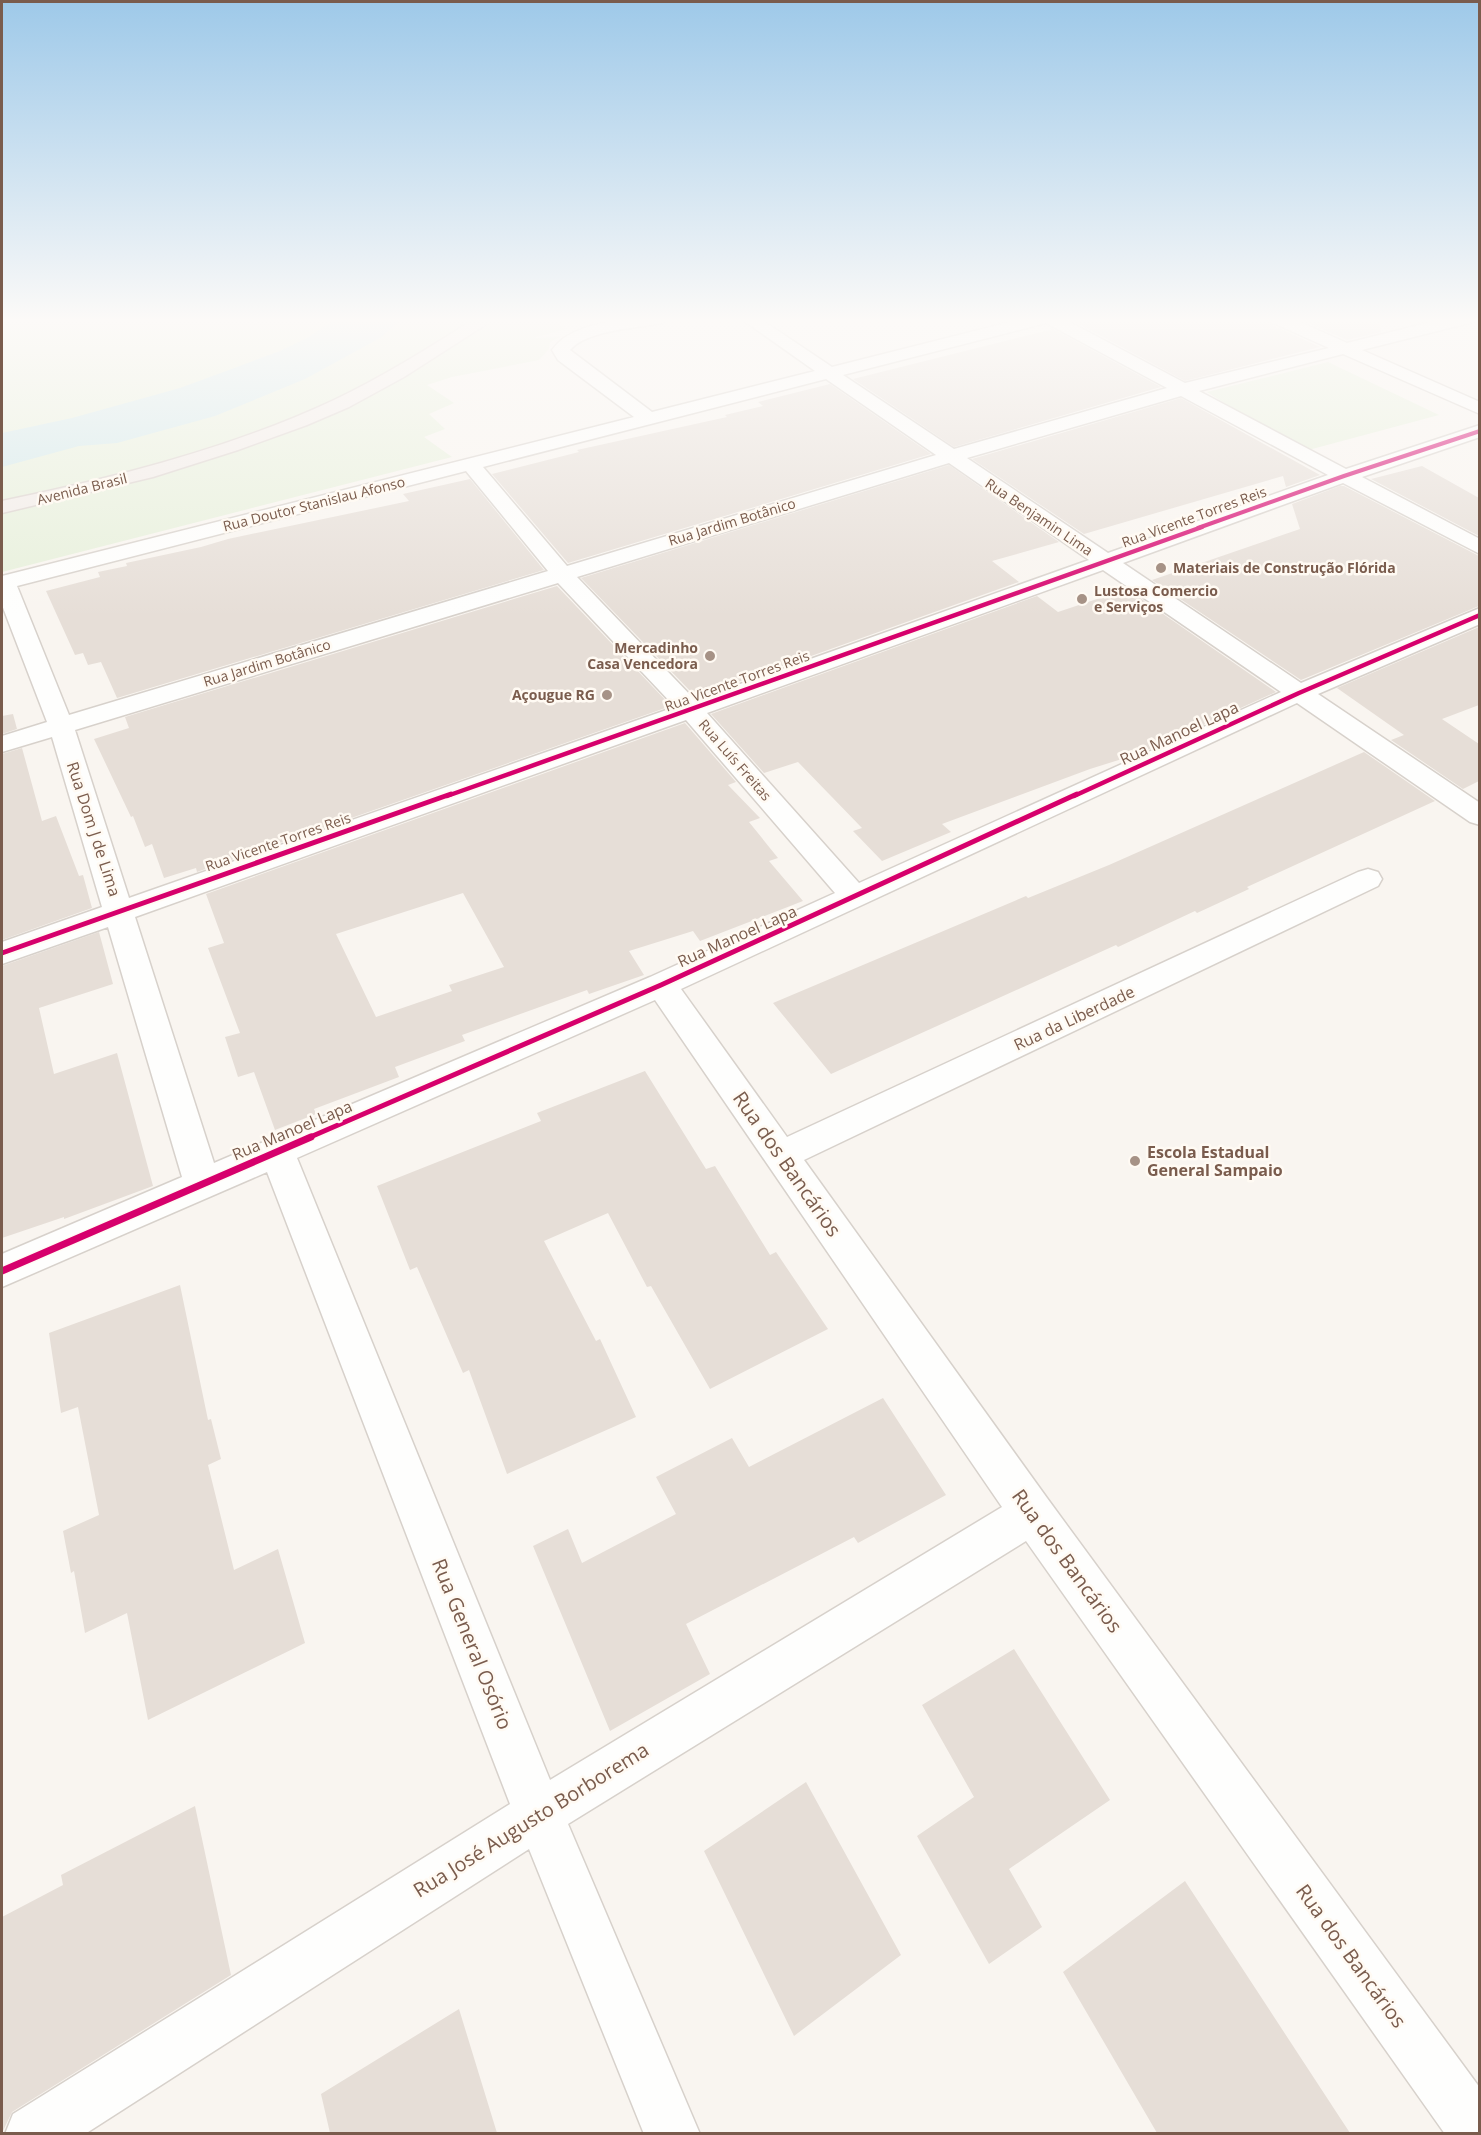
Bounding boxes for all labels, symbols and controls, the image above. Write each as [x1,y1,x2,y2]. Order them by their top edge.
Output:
street label: Avenida Brasil [35,468,129,509]
street label: Rua Doutor Stanislau Afonso [221,472,407,535]
street label: Rua Benjamin Lima [982,474,1097,560]
street label: Rua Vicente Torres Reis [1119,481,1269,552]
street label: Rua Jardim Botânico [666,493,798,550]
place label: Materiais de Construção Flórida [1173,558,1396,577]
marker: Materiais de Construção Flórida [1154,561,1168,575]
place label: Lustosa Comercio e Serviços [1094,581,1218,616]
marker: Lustosa Comercio e Serviços [1075,592,1089,606]
street label: Rua Jardim Botânico [201,634,333,691]
place label: Mercadinho Casa Vencedora [587,638,698,673]
street label: Rua Vicente Torres Reis [662,645,812,716]
marker: Mercadinho Casa Vencedora [703,649,717,663]
place label: Açougue RG [512,685,595,704]
marker: Açougue RG [600,688,614,702]
street label: Rua Manoel Lapa [1116,696,1242,770]
street label: Rua Luís Freitas [695,715,776,805]
street label: Rua Dom J de Lima [62,759,126,899]
street label: Rua Vicente Torres Reis [203,808,353,875]
street label: Rua Manoel Lapa [674,900,800,972]
street label: Rua da Liberdade [1010,980,1138,1056]
street label: Rua dos Bancários [727,1086,848,1242]
street label: Rua Manoel Lapa [229,1095,355,1165]
place label: Escola Estadual General Sampaio [1147,1141,1283,1181]
marker: Escola Estadual General Sampaio [1128,1154,1142,1168]
street label: Rua dos Bancários [1006,1483,1129,1638]
street label: Rua General Osório [426,1554,519,1733]
street label: Rua José Augusto Borborema [408,1736,653,1903]
street label: Rua dos Bancários [1290,1878,1413,2033]

